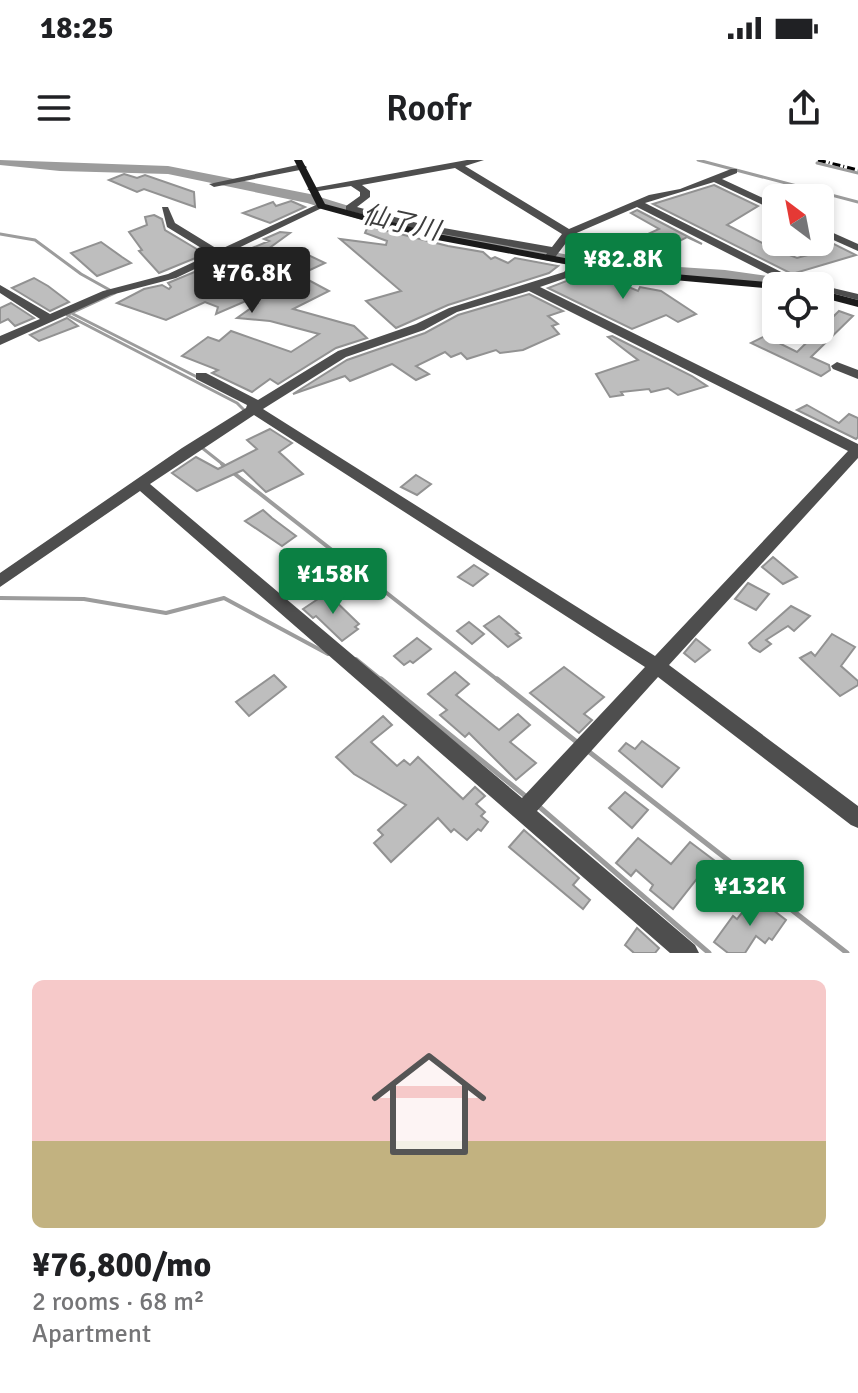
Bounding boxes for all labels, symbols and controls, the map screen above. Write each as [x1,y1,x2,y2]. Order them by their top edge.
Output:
text: 18:25 [40,10,114,47]
icon: menu [32,86,76,130]
text: Roofr [386,86,472,131]
icon: share [782,86,826,130]
north arrow [762,184,834,256]
map controls [762,184,834,344]
water label: 仙了川 [359,199,445,248]
pin: ¥82.8K [558,233,688,301]
text: ¥82.8K [583,243,663,275]
pin: ¥76.8K [187,247,317,315]
text: ¥76.8K [212,257,292,289]
button: locate [762,272,834,344]
pin: ¥158K [277,548,389,616]
text: ¥158K [297,558,369,590]
pin: ¥132K [694,860,806,928]
text: ¥132K [714,870,786,902]
icon: home [357,1032,501,1176]
text: ¥76,800/mo [32,1244,211,1286]
text: 2 rooms · 68 m² [32,1286,205,1318]
text: Apartment [32,1318,151,1350]

